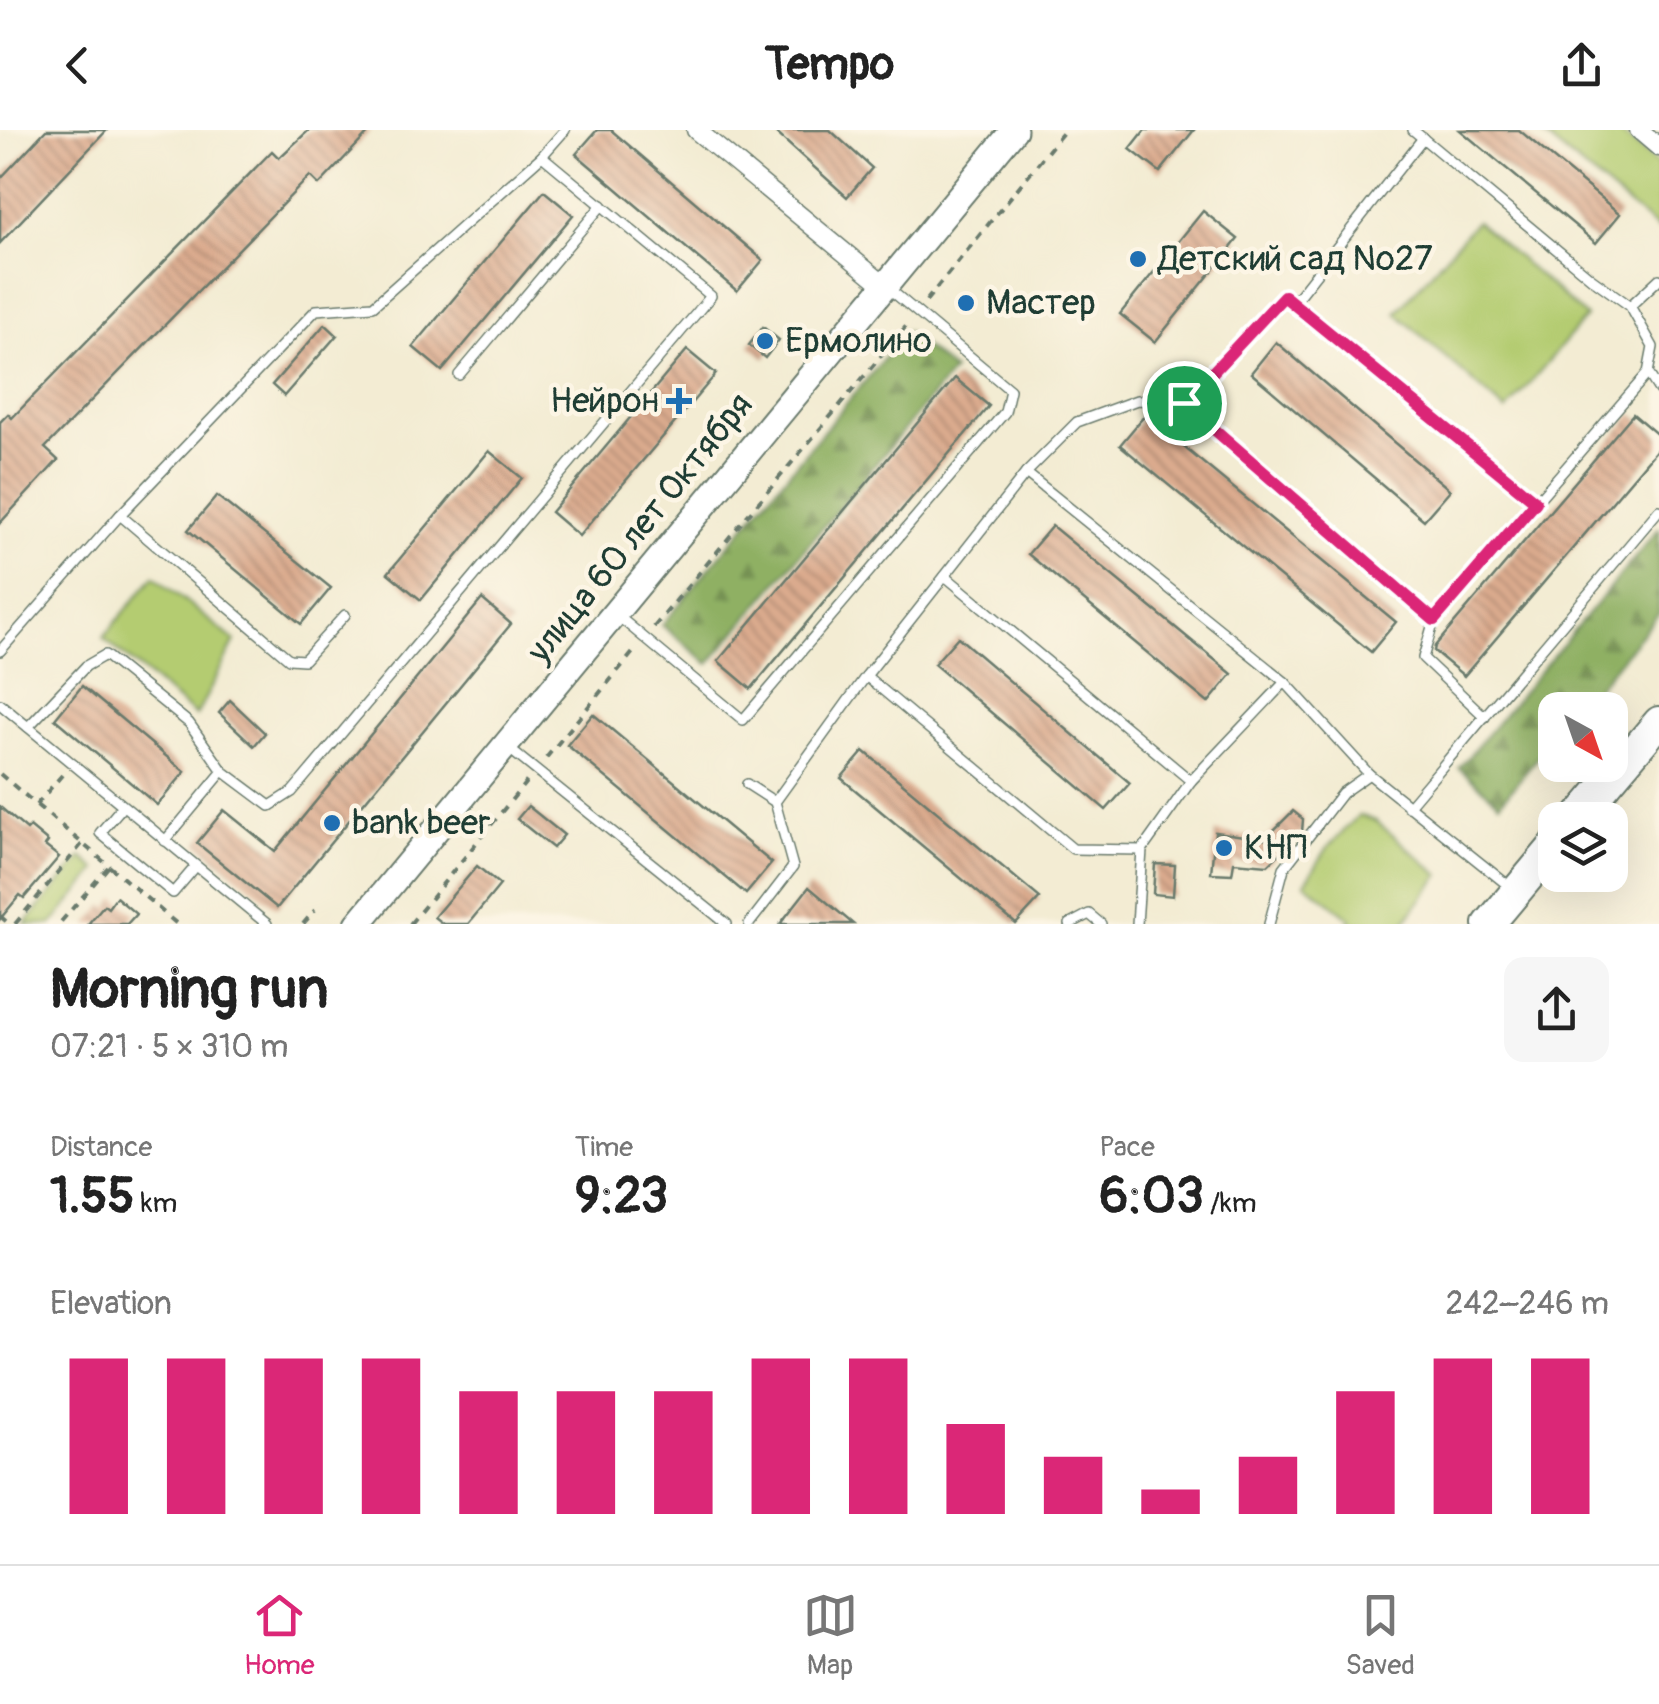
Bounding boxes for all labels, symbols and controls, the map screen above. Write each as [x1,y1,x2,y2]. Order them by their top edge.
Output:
text: Tempo [765,37,894,93]
icon: back [50,38,105,93]
icon: share [1554,38,1609,93]
place label: Детский сад №27 [1156,237,1433,281]
marker: Детский сад №27 [1127,248,1149,270]
place label: Мастер [986,281,1096,325]
marker: Мастер [955,292,977,314]
place label: Ермолино [785,319,932,363]
marker: Ермолино [754,330,776,352]
pin [1142,361,1227,446]
icon: arrive [1157,376,1212,431]
place label: Нейрон [550,379,659,423]
street label: улица 60 лет Октября [517,384,762,673]
marker: Нейрон [668,390,690,412]
north arrow [1538,692,1628,782]
map controls [1538,692,1628,892]
place label: bank beer [352,801,491,845]
button: layers [1538,802,1628,892]
marker: bank beer [321,812,343,834]
place label: КНП [1244,826,1307,870]
marker: КНП [1213,837,1235,859]
text: Morning run [50,955,328,1024]
button: share [1504,957,1609,1062]
text: 07:21 · 5 × 310 m [50,1027,288,1067]
text: Distance [50,1130,152,1165]
text: Time [575,1130,633,1165]
text: Pace [1099,1130,1155,1165]
text: 1.55 [50,1165,135,1228]
text: 9:23 [575,1165,668,1228]
text: 6:03 [1099,1165,1204,1228]
text: km [135,1186,177,1221]
text: /km [1204,1186,1257,1221]
text: Elevation [50,1284,172,1324]
text: 242–246 m [1445,1284,1609,1324]
tab: Home [244,1588,315,1683]
tab: Map [803,1588,858,1683]
tab: Saved [1346,1588,1415,1683]

